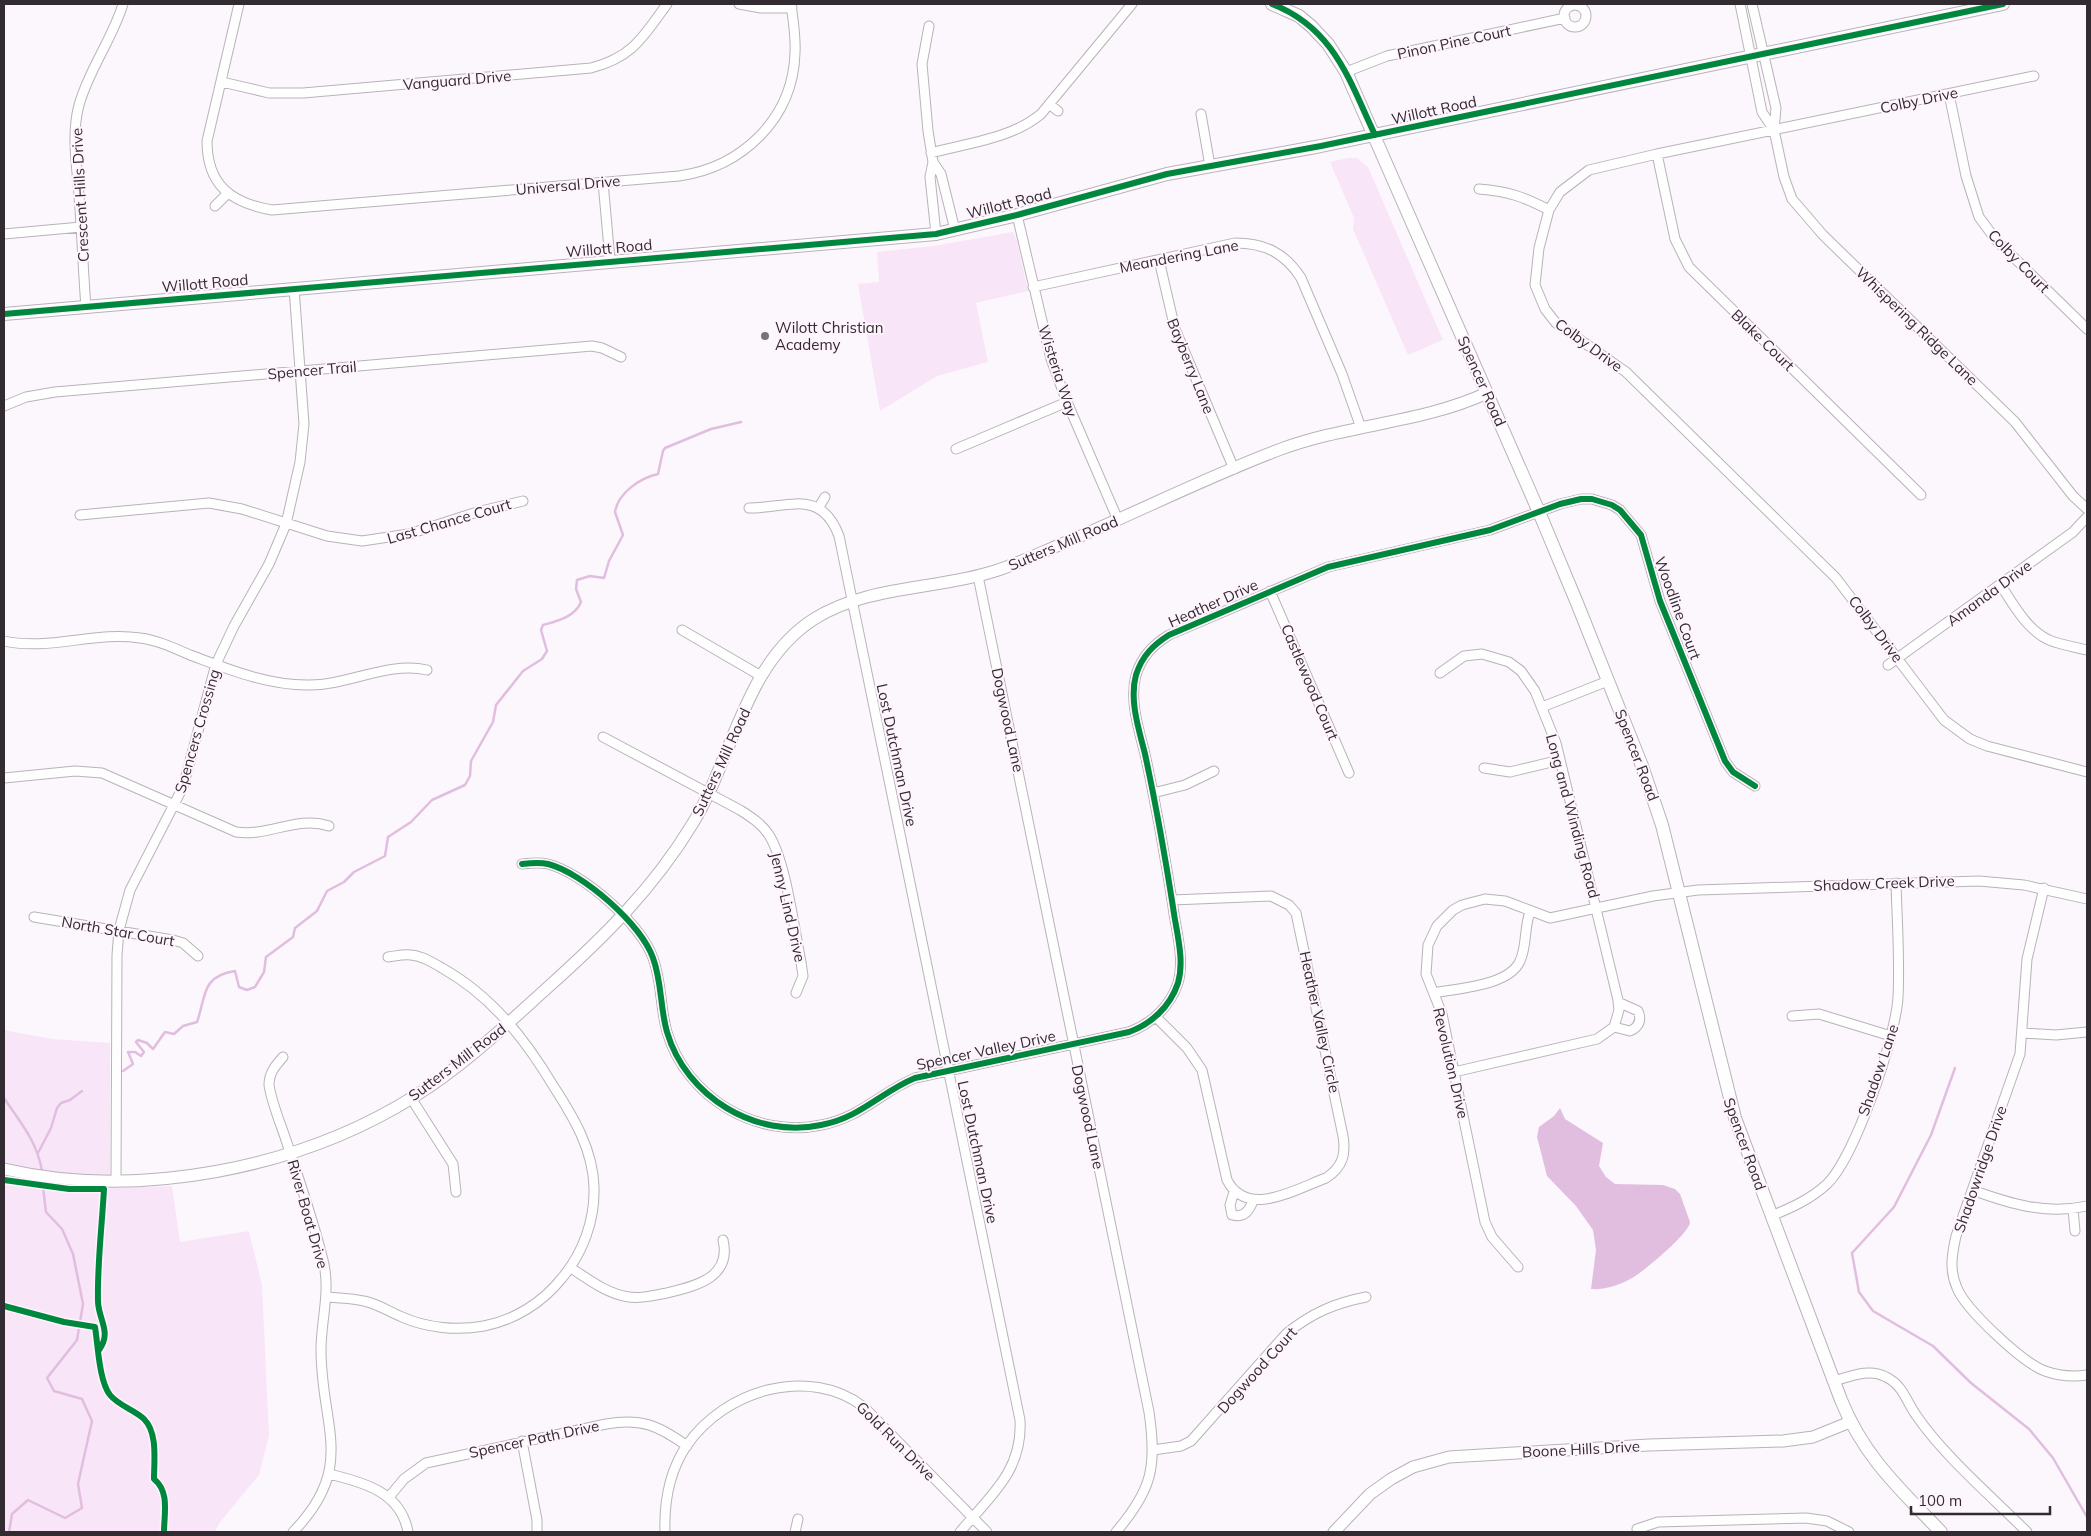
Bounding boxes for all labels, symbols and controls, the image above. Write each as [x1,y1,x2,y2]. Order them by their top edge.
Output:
street label: Pinon Pine Court [1395,21,1513,63]
street label: Vanguard Drive [402,66,512,94]
street label: Colby Drive [1878,83,1960,117]
street label: Willott Road [1390,92,1478,128]
street label: Crescent Hills Drive [67,127,93,263]
street label: Universal Drive [515,171,621,199]
street label: Willott Road [965,183,1053,223]
street label: Colby Court [1984,225,2054,297]
street label: Willott Road [565,235,653,261]
street label: Meandering Lane [1118,235,1240,277]
street label: Whispering Ridge Lane [1852,263,1982,389]
street label: Willott Road [161,270,249,296]
street label: Blake Court [1727,305,1799,375]
street label: Colby Drive [1552,314,1626,376]
street label: Bayberry Lane [1163,315,1219,417]
place label: Wilott Christian Academy [775,318,884,354]
street label: Wisteria Way [1034,323,1082,419]
marker: Wilott Christian Academy [759,330,771,342]
street label: Spencer Road [1454,333,1510,429]
street label: Spencer Trail [267,357,357,383]
street label: Last Chance Court [385,494,513,548]
street label: Sutters Mill Road [1005,511,1121,575]
street label: Woodline Court [1651,554,1705,662]
street label: Amanda Drive [1943,556,2035,630]
street label: Heather Drive [1165,575,1261,631]
street label: Colby Drive [1845,592,1907,666]
street label: Castlewood Court [1277,621,1343,743]
street label: Dogwood Lane [988,666,1028,774]
street label: Spencers Crossing [170,667,224,795]
street label: Lost Dutchman Drive [873,682,921,828]
street label: Sutters Mill Road [688,705,754,819]
street label: Spencer Road [1611,706,1663,804]
street label: Long and Winding Road [1542,732,1604,900]
street label: Jenny Lind Drive [766,850,810,964]
street label: Shadow Creek Drive [1813,871,1955,895]
street label: North Star Court [60,912,176,950]
street label: Heather Valley Circle [1296,949,1344,1095]
street label: Revolution Drive [1429,1006,1473,1120]
street label: Sutters Mill Road [404,1019,510,1105]
street label: Shadow Lane [1853,1022,1903,1118]
street label: Spencer Valley Drive [915,1026,1057,1074]
street label: Dogwood Lane [1068,1063,1108,1171]
street label: Lost Dutchman Drive [954,1079,1002,1225]
street label: Spencer Road [1720,1095,1770,1193]
street label: Shadowridge Drive [1949,1103,2011,1235]
street label: River Boat Drive [283,1157,333,1271]
street label: Dogwood Court [1213,1323,1301,1417]
street label: Gold Run Drive [853,1398,939,1484]
street label: Spencer Path Drive [467,1416,601,1462]
street label: Boone Hills Drive [1522,1436,1640,1462]
scale bar [1911,1484,2050,1516]
text: 100 m [1918,1491,1962,1510]

